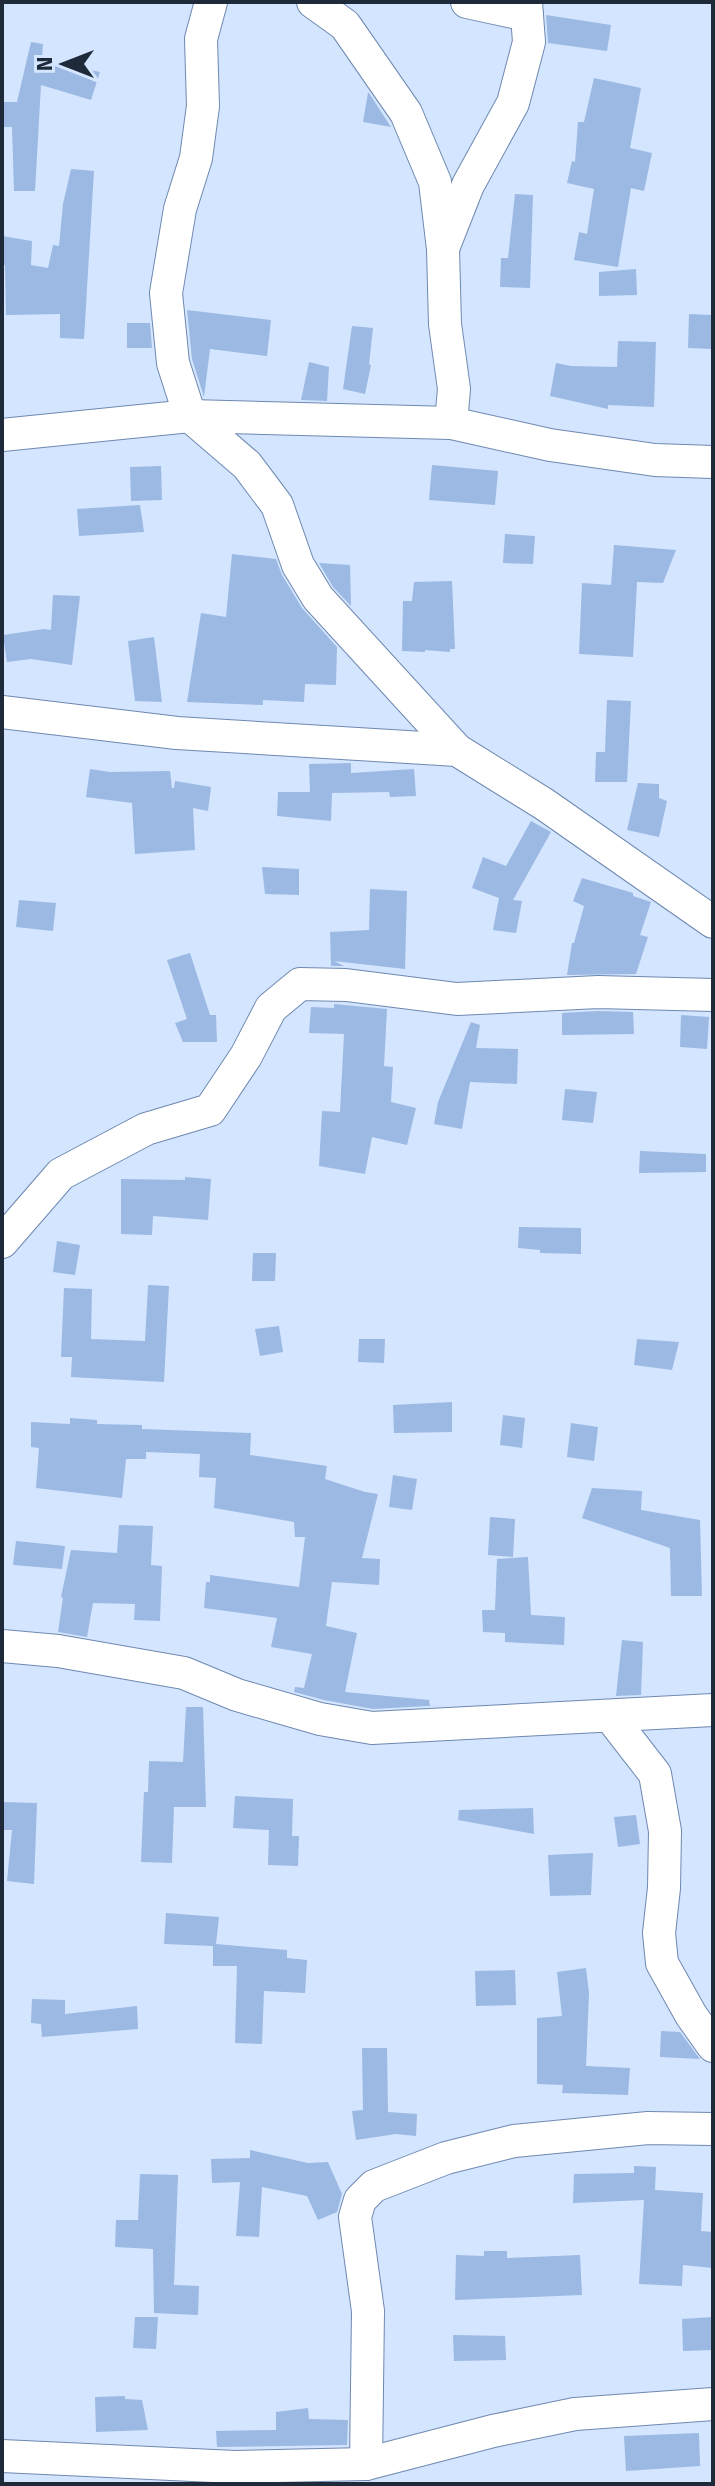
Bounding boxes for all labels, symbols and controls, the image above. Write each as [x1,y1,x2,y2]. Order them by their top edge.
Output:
north arrow [24,24,104,104]
text: N [31,57,58,71]

